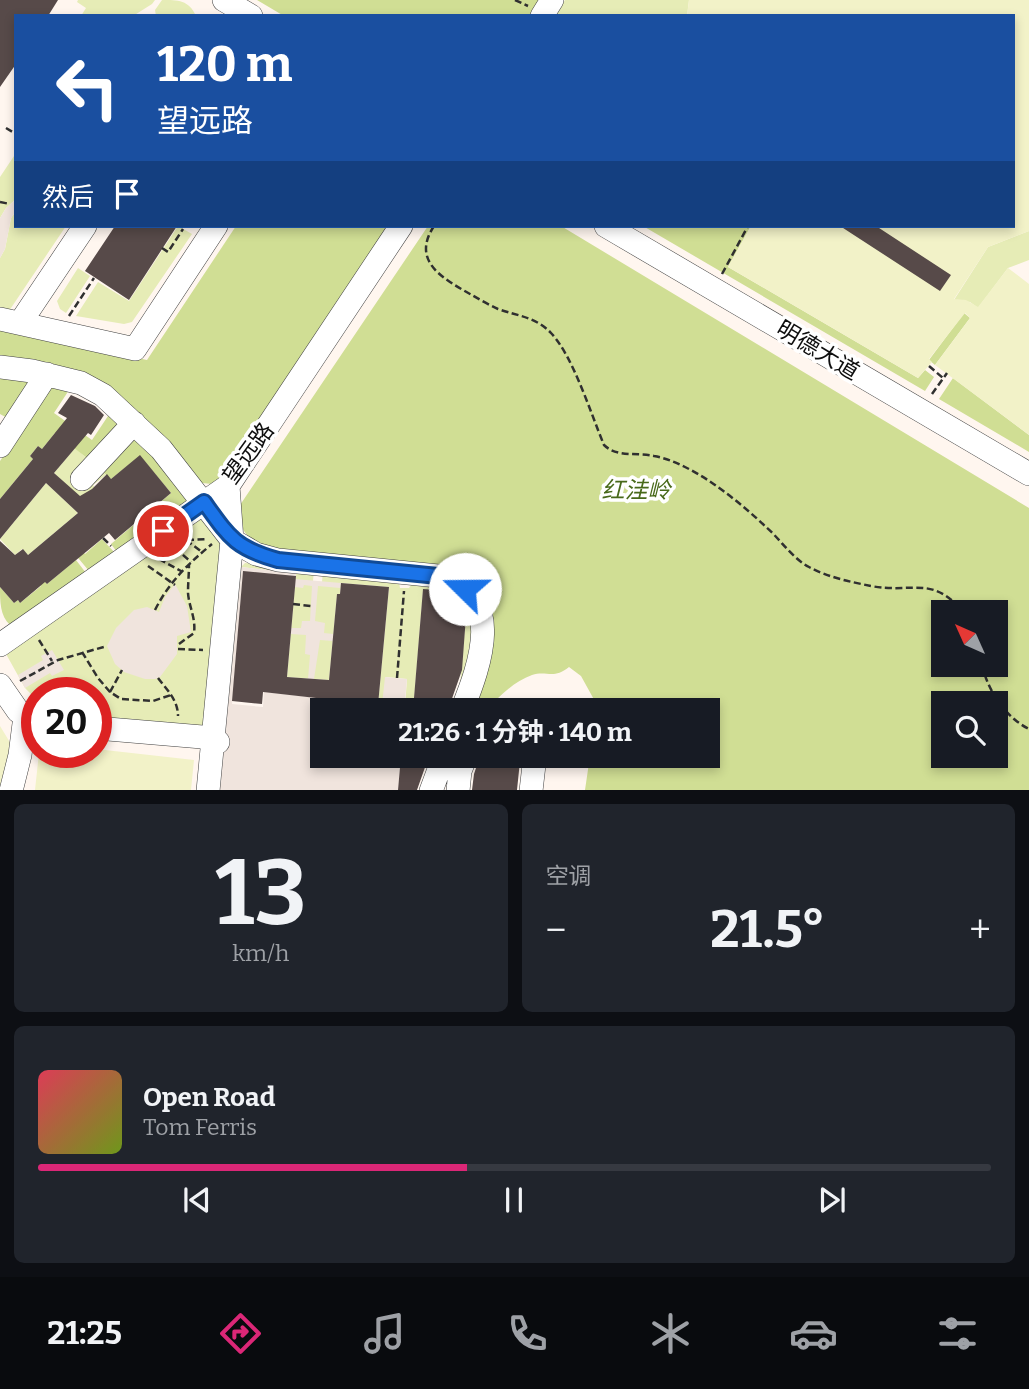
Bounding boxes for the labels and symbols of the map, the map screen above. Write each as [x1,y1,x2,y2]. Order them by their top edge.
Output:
street label: 明德大道 [771,314,865,386]
street label: 望远路 [216,417,280,489]
park label: 红洼岭 [602,476,673,504]
pin [133,501,193,561]
position arrow [428,552,502,626]
north arrow [931,600,1008,677]
speed limit sign: 20 [21,677,112,768]

